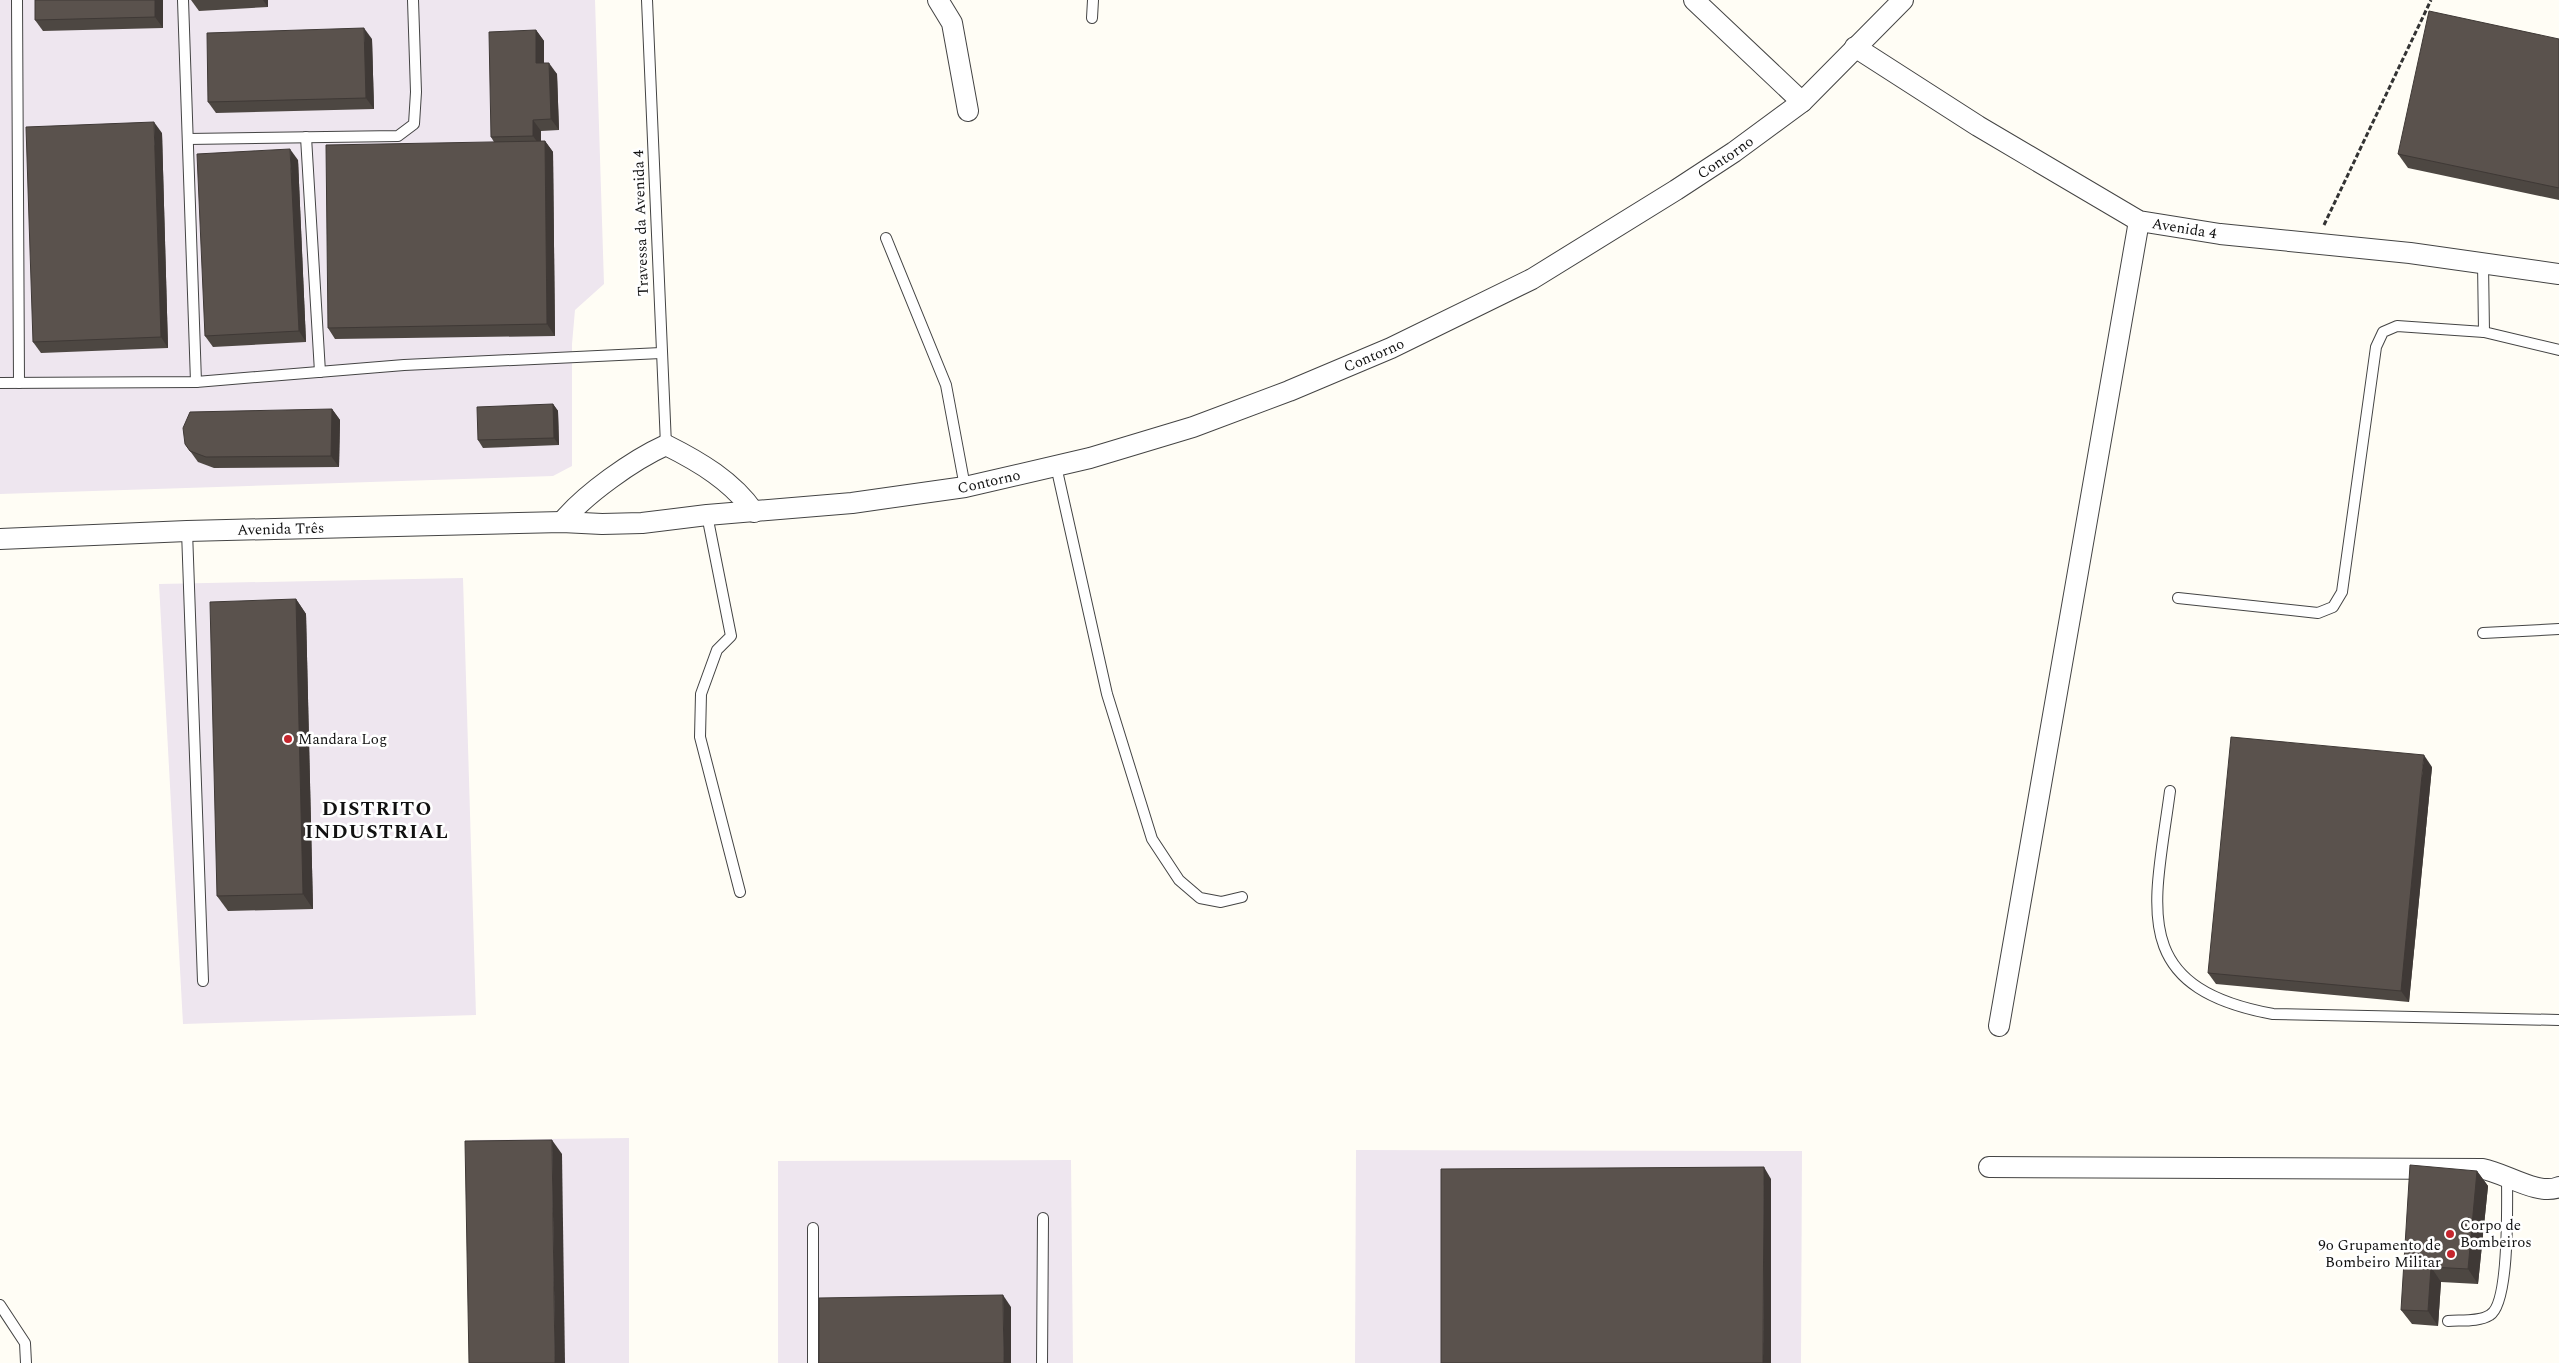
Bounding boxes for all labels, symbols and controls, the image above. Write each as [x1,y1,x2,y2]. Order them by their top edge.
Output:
street label: Contorno [1692,130,1758,185]
street label: Travessa da Avenida 4 [627,149,655,297]
street label: Avenida 4 [2150,212,2219,245]
street label: Contorno [1340,332,1408,378]
street label: Contorno [956,463,1023,499]
street label: Avenida Três [237,516,325,541]
place label: Mandara Log [298,728,387,751]
marker: Mandara Log [282,733,294,745]
district label: DISTRITO INDUSTRIAL [305,794,449,847]
place label: Corpo de Bombeiros [2460,1214,2532,1254]
marker: Corpo de Bombeiros [2444,1228,2456,1240]
place label: 9o Grupamento de Bombeiro Militar [2318,1234,2441,1274]
marker: 9o Grupamento de Bombeiro Militar [2445,1248,2457,1260]

